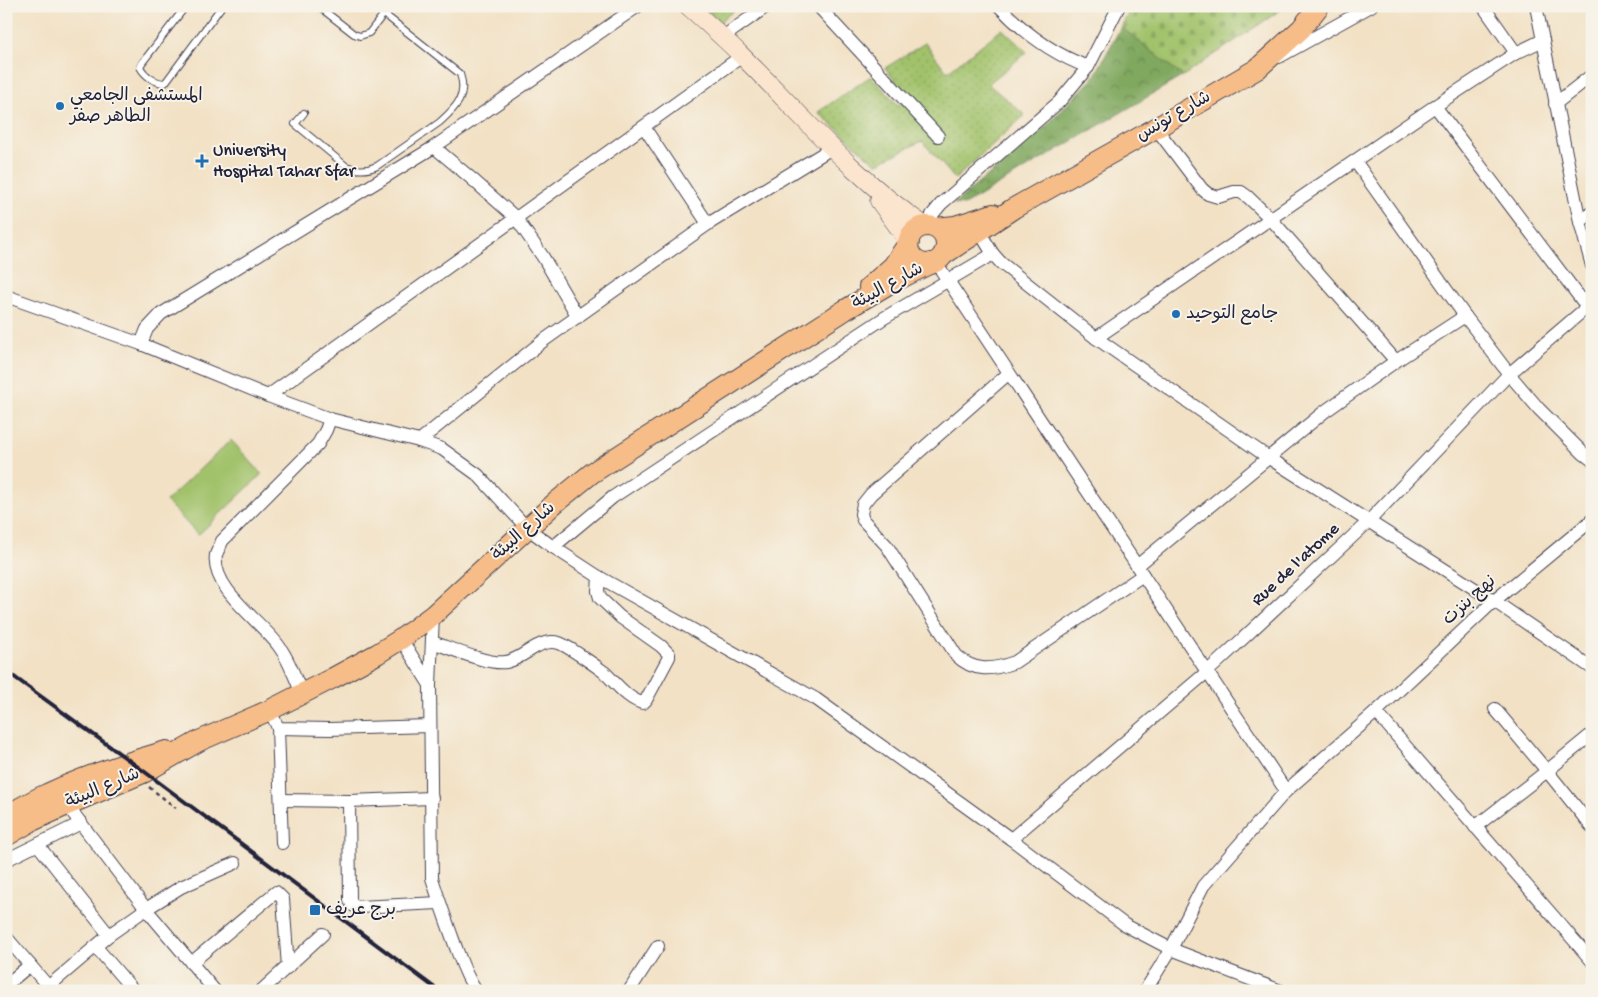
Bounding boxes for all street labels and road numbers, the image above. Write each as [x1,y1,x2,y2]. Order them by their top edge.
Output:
street label: شارع تونس [1133,87,1215,147]
street label: شارع البيئة [849,259,927,315]
street label: شارع البيئة [488,498,560,566]
street label: Rue de l'atome [1248,518,1345,611]
street label: نهج بنزت [1439,571,1501,631]
street label: شارع البيئة [63,764,143,814]

